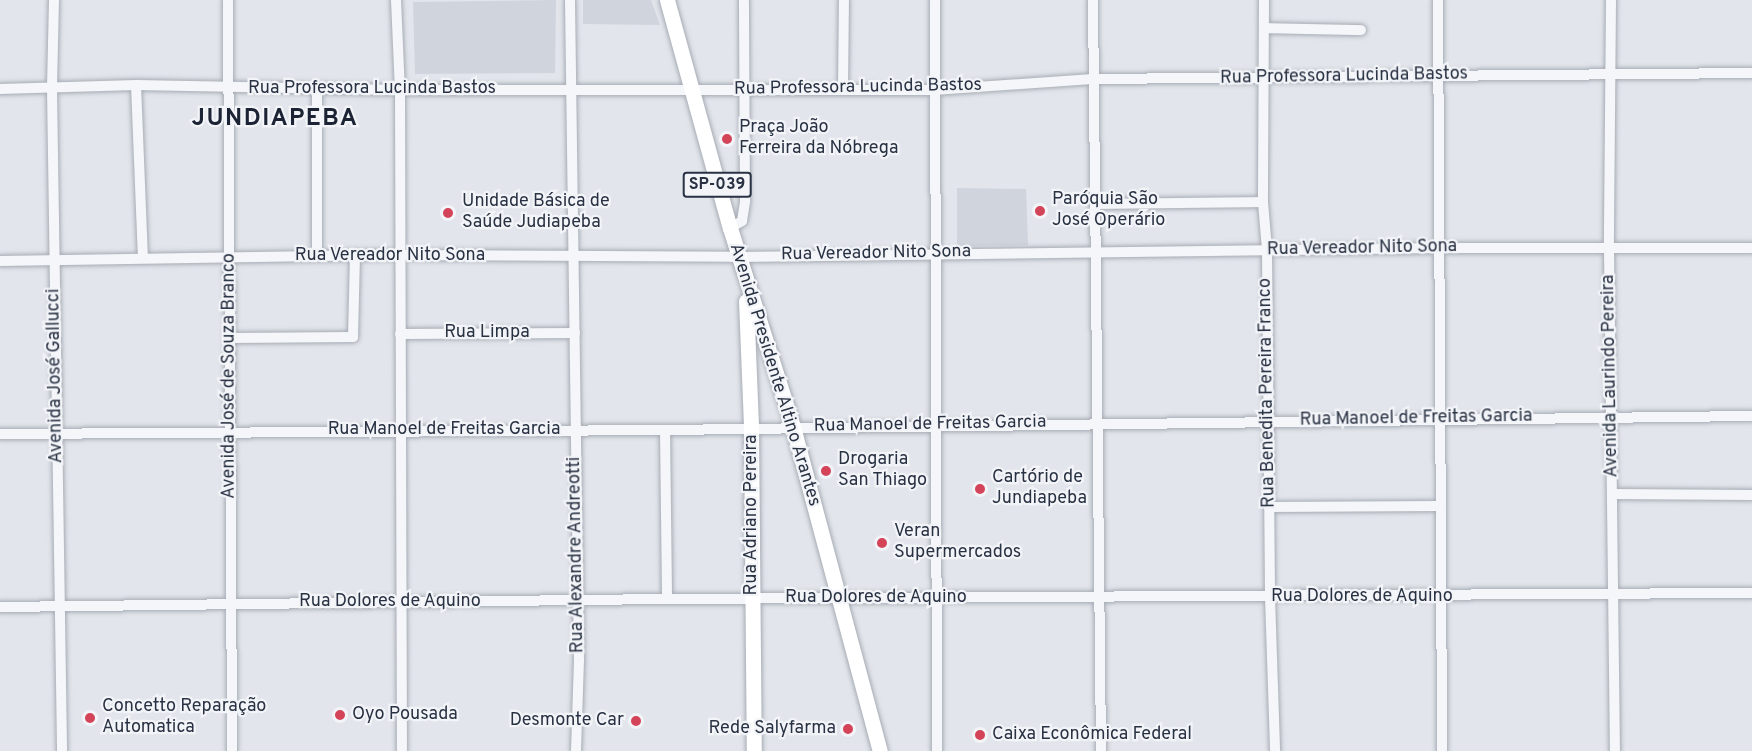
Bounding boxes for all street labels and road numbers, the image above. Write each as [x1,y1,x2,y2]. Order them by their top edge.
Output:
street label: Rua Professora Lucinda Bastos [1220,64,1468,90]
street label: Rua Professora Lucinda Bastos [734,75,982,101]
street label: Rua Professora Lucinda Bastos [248,78,496,100]
road number: SP-039 [682,172,752,198]
street label: Rua Vereador Nito Sona [1266,237,1458,261]
street label: Avenida Presidente Altino Arantes [723,240,825,510]
street label: Rua Vereador Nito Sona [780,242,972,266]
street label: Rua Vereador Nito Sona [294,245,486,267]
street label: Avenida José de Souza Branco [219,253,241,499]
street label: Avenida Laurindo Pereira [1598,274,1624,478]
street label: Rua Benedita Pereira Franco [1255,278,1281,508]
street label: Avenida José Gallucci [44,288,68,464]
street label: Rua Limpa [444,322,530,344]
street label: Rua Manoel de Freitas Garcia [1299,406,1533,432]
street label: Rua Manoel de Freitas Garcia [813,412,1047,438]
street label: Rua Manoel de Freitas Garcia [328,419,560,441]
street label: Rua Adriano Pereira [741,434,763,596]
street label: Rua Alexandre Andreotti [564,456,590,654]
street label: Rua Dolores de Aquino [1271,586,1453,608]
street label: Rua Dolores de Aquino [785,587,967,609]
street label: Rua Dolores de Aquino [299,591,481,613]

